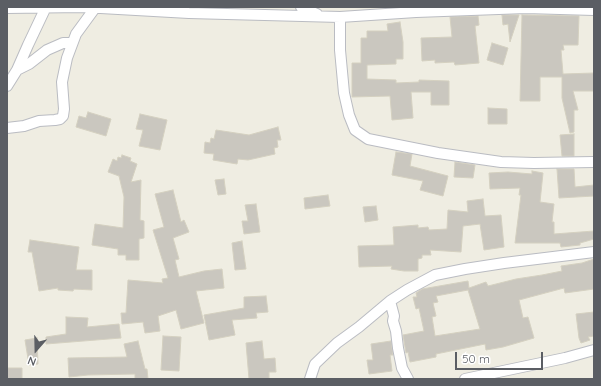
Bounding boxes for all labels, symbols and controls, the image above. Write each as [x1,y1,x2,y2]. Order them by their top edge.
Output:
north arrow [16,330,56,370]
scale bar [457,344,545,370]
text: 50 m [462,351,490,366]
text: N [26,353,38,369]

